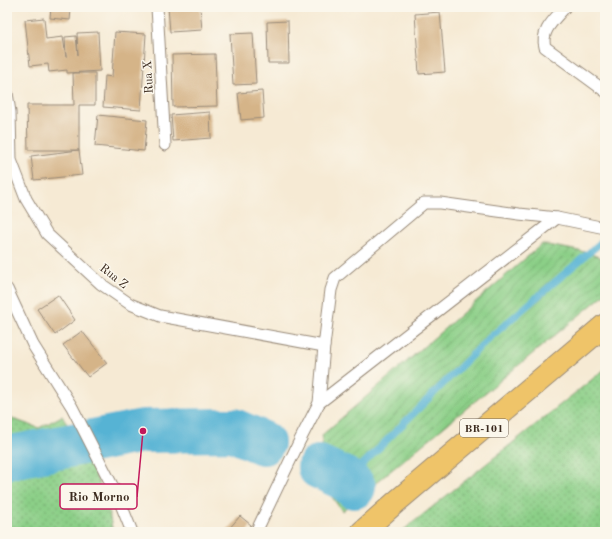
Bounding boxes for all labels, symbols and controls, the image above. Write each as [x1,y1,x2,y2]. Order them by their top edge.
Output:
street label: Rua X [142,60,156,94]
street label: Rua Z [97,262,130,292]
road number: BR-101 [460,419,508,437]
callout: Rio Morno [60,484,137,509]
text: Rio Morno [68,491,130,504]

